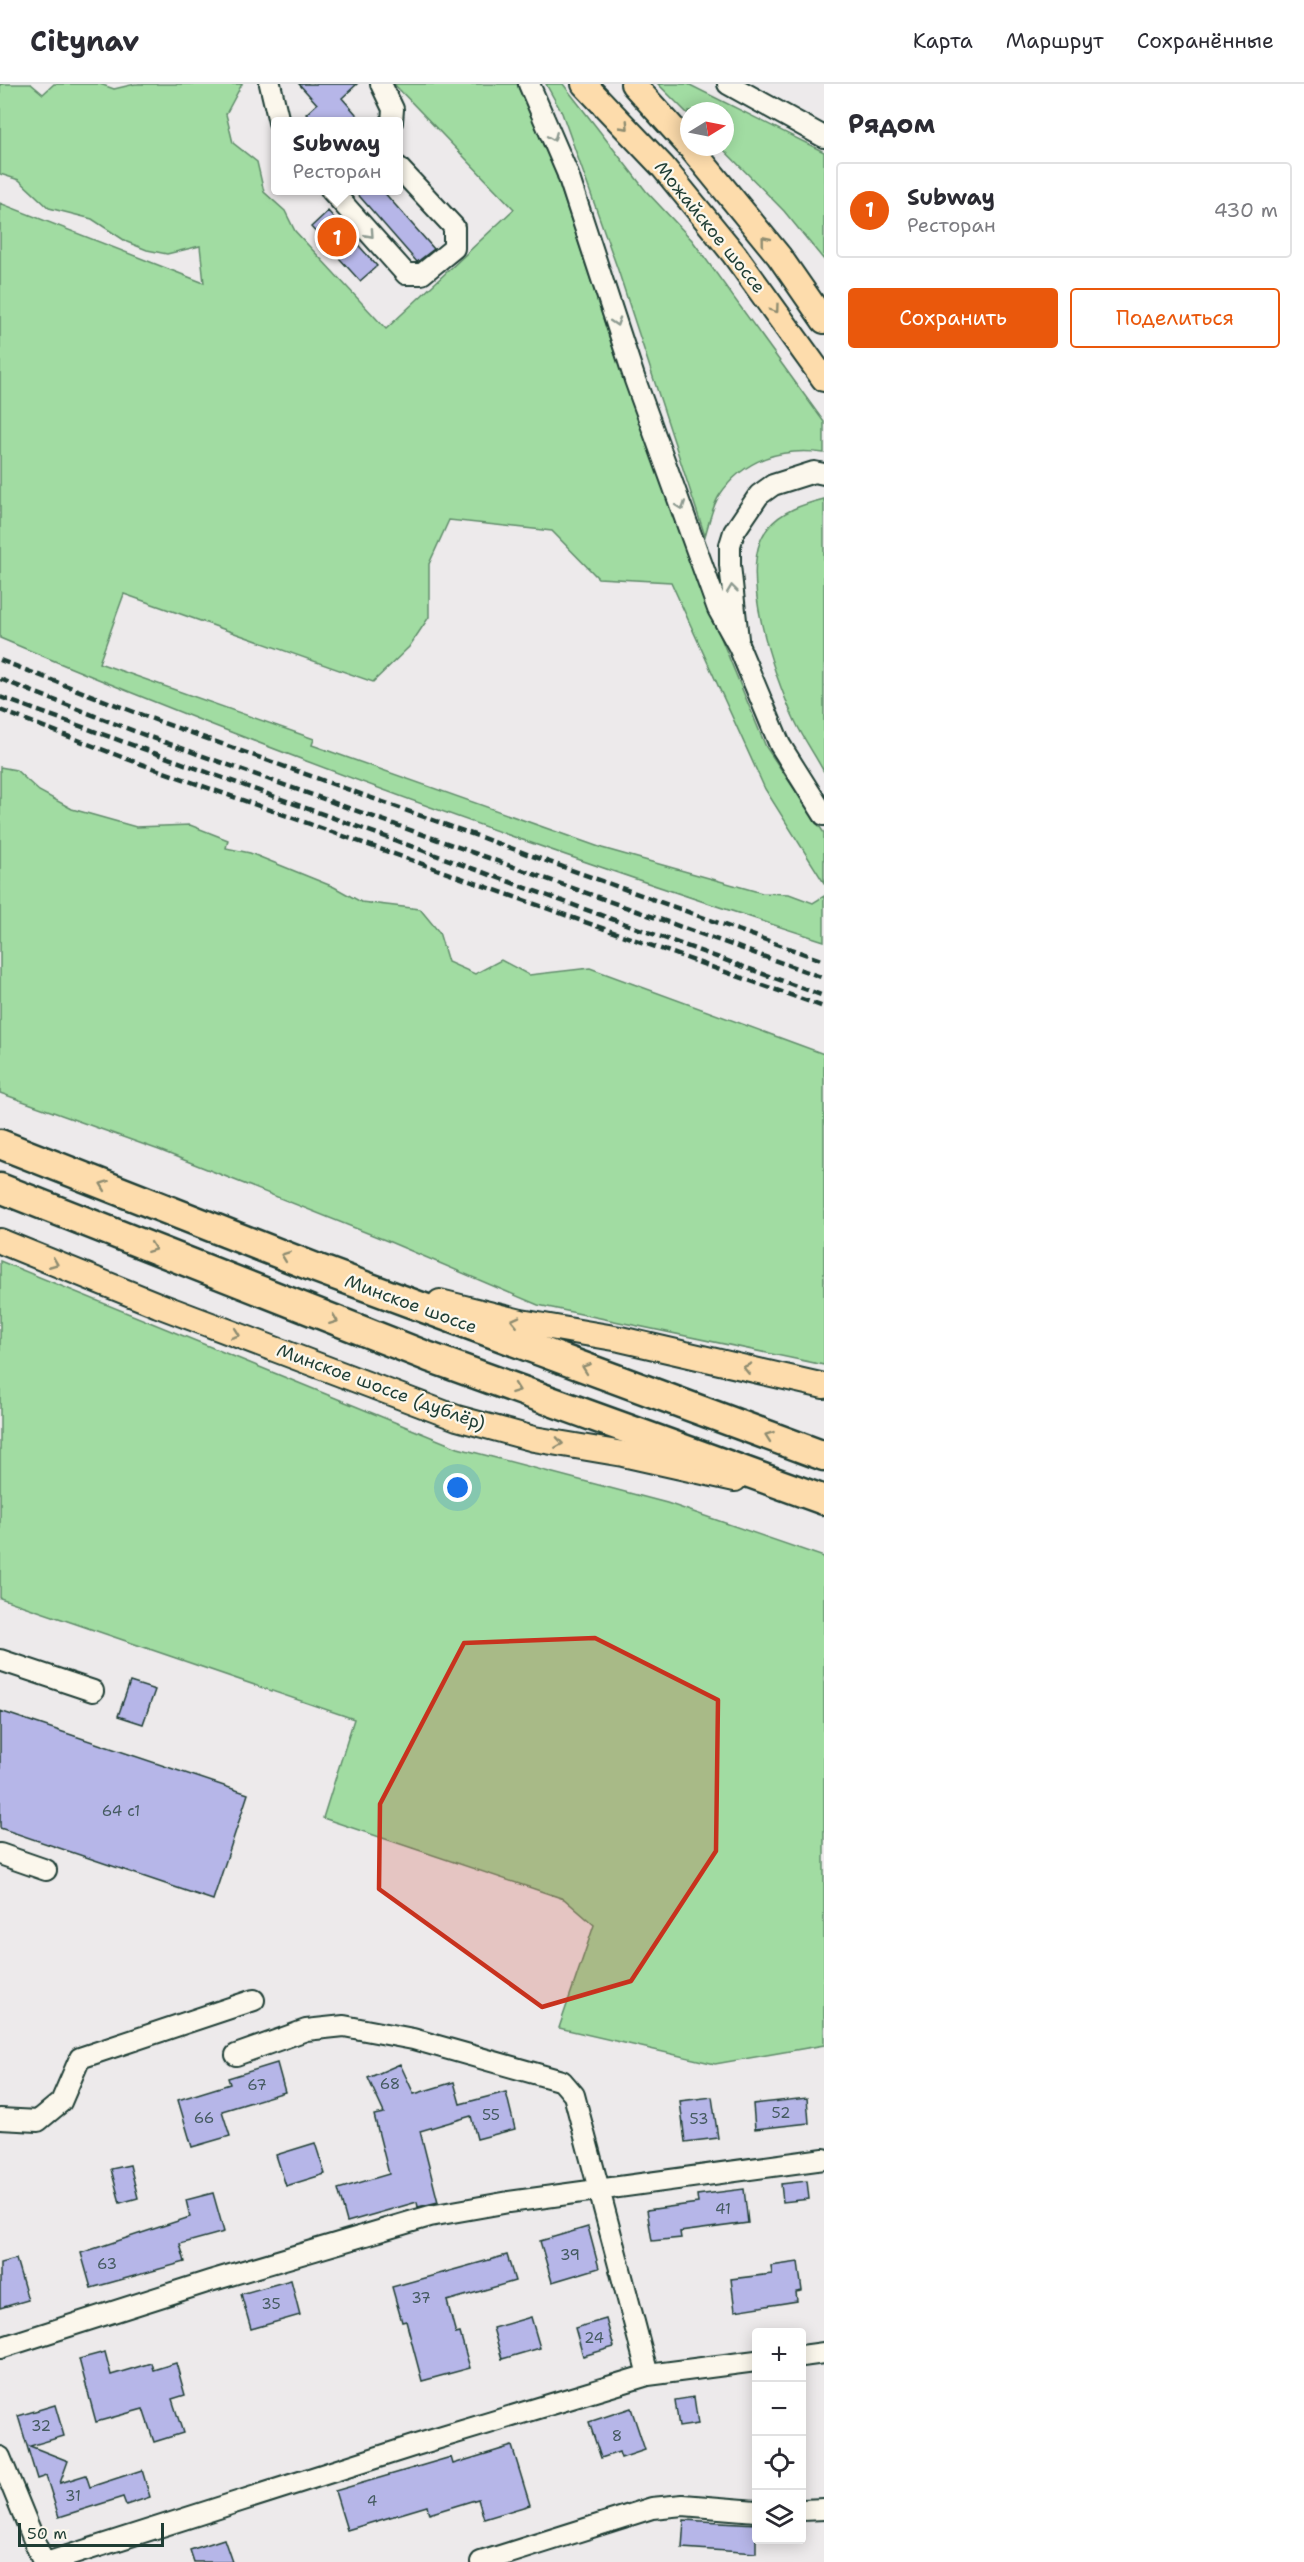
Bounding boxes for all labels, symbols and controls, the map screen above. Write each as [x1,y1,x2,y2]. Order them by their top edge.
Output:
text: Citynav [30,22,139,60]
text: Карта [913,27,973,55]
text: Маршрут [1006,27,1104,55]
text: Сохранённые [1137,27,1274,55]
north arrow [680,102,734,156]
text: Рядом [848,106,935,141]
popup [271,117,403,195]
one-way arrow [617,119,628,130]
text: Subway [293,129,381,158]
one-way arrow [546,131,558,142]
street label: Можайское шоссе [649,156,771,298]
text: Ресторан [293,158,381,184]
text: Subway [907,183,995,212]
text: 1 [865,197,874,223]
text: 430 m [1214,197,1278,223]
text: Ресторан [907,212,996,238]
pin: 1 [318,214,356,260]
one-way arrow [363,227,374,238]
one-way arrow [762,236,773,247]
button: Сохранить [848,288,1058,348]
button: Поделиться [1070,288,1280,348]
one-way arrow [768,303,779,314]
one-way arrow [608,316,621,327]
one-way arrow [674,499,686,510]
one-way arrow [727,585,739,594]
one-way arrow [99,1180,110,1192]
one-way arrow [146,1241,157,1253]
one-way arrow [281,1251,291,1264]
one-way arrow [48,1256,59,1268]
street label: Минское шоссе [341,1269,481,1339]
one-way arrow [327,1313,338,1325]
one-way arrow [510,1315,520,1328]
one-way arrow [230,1327,241,1340]
street label: Минское шоссе (дублёр) [273,1338,489,1436]
one-way arrow [581,1363,592,1376]
one-way arrow [742,1363,752,1376]
one-way arrow [510,1381,521,1394]
one-way arrow [764,1431,775,1444]
one-way arrow [554,1436,564,1449]
your location [443,1473,472,1502]
house number: 64 с1 [102,1801,140,1821]
house number: 68 [380,2074,400,2094]
house number: 67 [247,2075,267,2095]
house number: 52 [772,2103,790,2123]
house number: 55 [482,2105,500,2125]
house number: 66 [194,2108,214,2128]
house number: 53 [690,2109,709,2129]
house number: 41 [715,2199,731,2219]
house number: 39 [560,2245,580,2265]
house number: 63 [97,2254,117,2274]
house number: 37 [411,2288,431,2308]
house number: 35 [261,2294,281,2314]
house number: 24 [584,2328,604,2348]
map controls [752,2328,806,2544]
button: + [752,2328,806,2382]
button: − [752,2382,806,2436]
house number: 32 [31,2416,51,2436]
house number: 8 [612,2426,622,2446]
button: locate [752,2436,806,2490]
house number: 31 [65,2486,81,2506]
button: layers [752,2490,806,2544]
house number: 4 [367,2491,377,2511]
scale bar [18,2520,164,2548]
text: 50 m [27,2523,67,2544]

